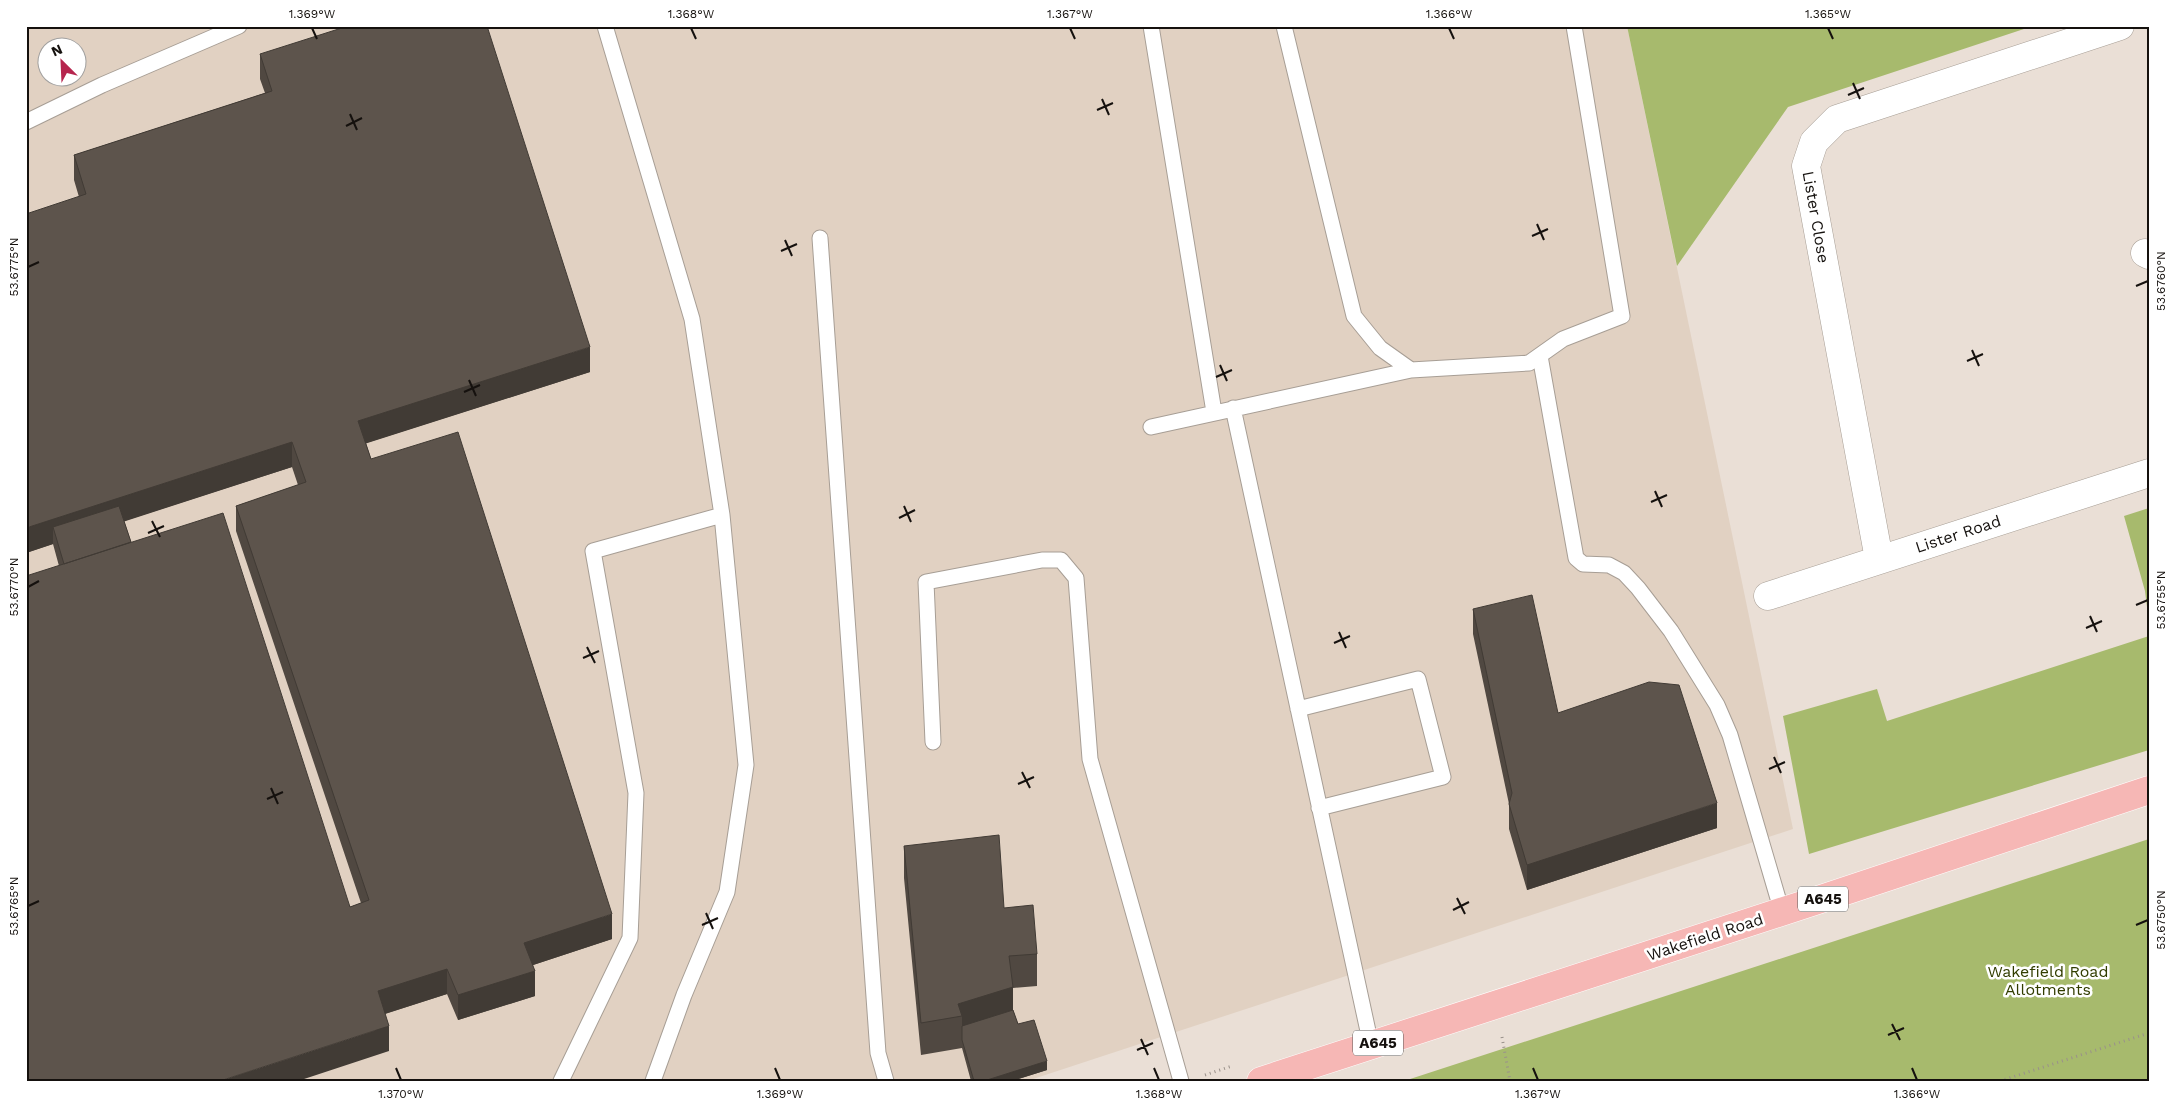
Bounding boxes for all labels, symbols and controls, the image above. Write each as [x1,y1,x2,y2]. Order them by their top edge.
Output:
text: 1.369°W [289,7,336,21]
text: 1.368°W [668,7,715,21]
text: 1.367°W [1047,7,1093,21]
text: 1.366°W [1426,7,1473,21]
text: 1.365°W [1805,7,1852,21]
north arrow [38,38,88,88]
text: N [49,41,65,60]
street label: Lister Close [1799,170,1833,264]
text: 53.6775°N [7,238,21,296]
text: 53.6760°N [2154,251,2168,311]
street label: Lister Road [1913,511,2003,557]
text: 53.6770°N [7,557,21,617]
text: 53.6755°N [2154,570,2168,630]
text: 53.6765°N [7,876,21,936]
road number: A645 [1798,886,1848,912]
text: 53.6750°N [2154,890,2168,950]
street label: Wakefield Road [1645,909,1765,965]
park label: Wakefield Road Allotments [1988,962,2108,999]
road number: A645 [1353,1030,1403,1056]
text: 1.370°W [378,1087,424,1101]
text: 1.369°W [757,1087,804,1101]
text: 1.368°W [1136,1087,1183,1101]
text: 1.367°W [1515,1087,1561,1101]
text: 1.366°W [1894,1087,1941,1101]

